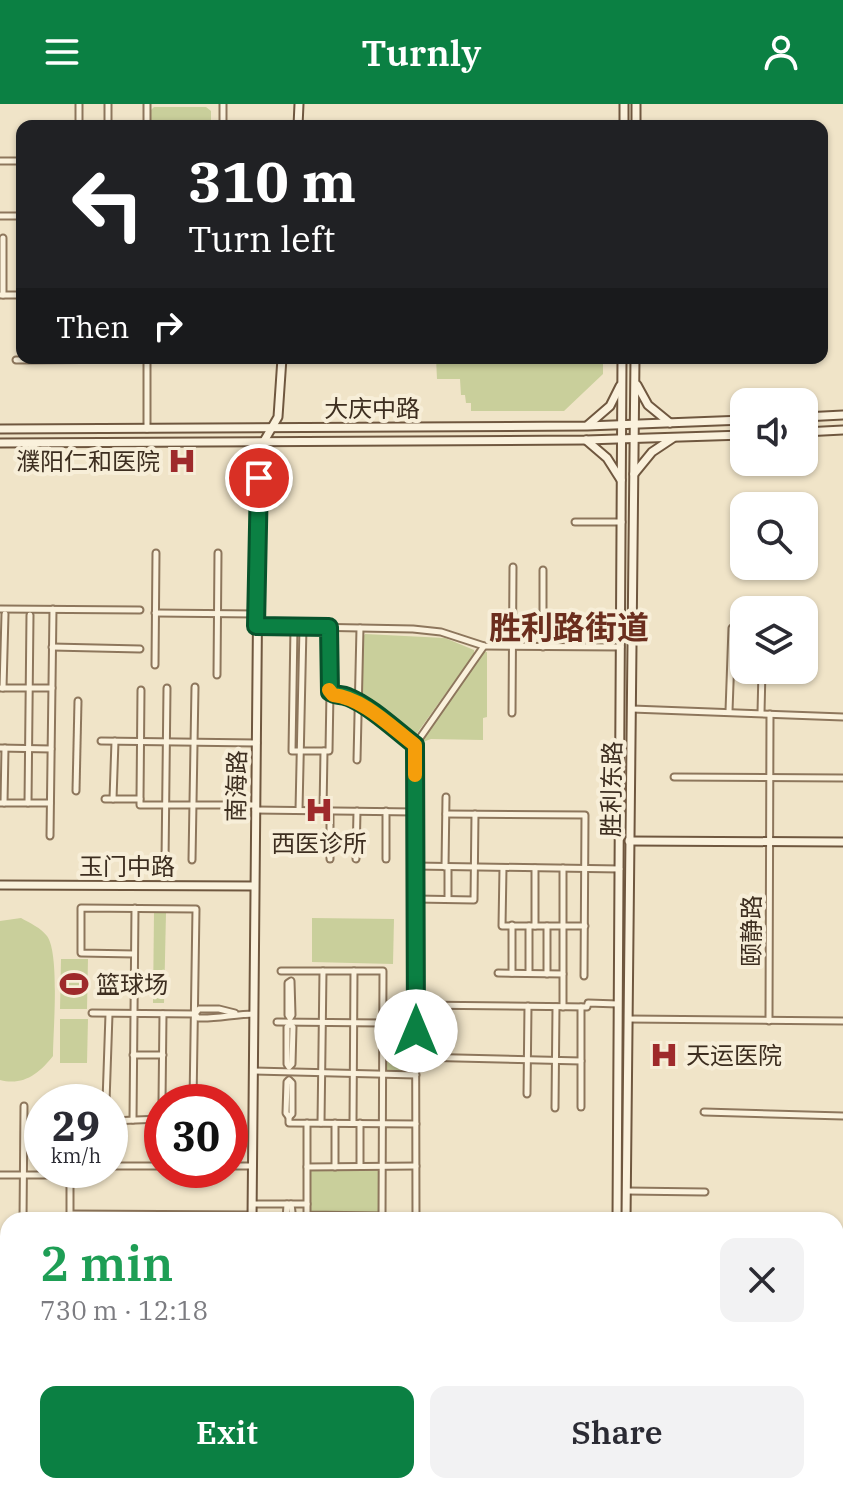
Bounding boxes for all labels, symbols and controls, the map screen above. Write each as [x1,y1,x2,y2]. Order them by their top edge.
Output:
text: Turnly [362,29,481,76]
icon: menu [40,30,84,74]
icon: person [759,30,803,74]
text: 310 m [188,145,356,217]
icon: left [56,152,160,256]
text: Turn left [188,215,335,262]
icon: right [146,304,190,348]
text: Then [56,307,130,346]
map controls [730,388,818,684]
button: sound [730,388,818,476]
street label: 大庆中路 [324,392,420,424]
pin [225,444,293,512]
place label: 濮阳仁和医院 [16,445,160,477]
hospital icon: 濮阳仁和医院 [167,446,197,476]
icon: arrive [237,456,281,500]
button: search [730,492,818,580]
button: layers [730,596,818,684]
district label: 胜利路街道 [489,606,649,648]
street label: 胜利东路 [594,741,628,837]
street label: 南海路 [219,750,253,822]
hospital icon: 西医诊所 [304,795,334,825]
place label: 西医诊所 [271,827,367,859]
street label: 玉门中路 [79,850,175,882]
street label: 颐静路 [735,895,767,967]
place label: 篮球场 [96,968,168,1000]
sports icon: 篮球场 [59,969,89,999]
position arrow [374,989,458,1073]
place label: 天运医院 [686,1039,782,1071]
hospital icon: 天运医院 [649,1040,679,1070]
speed limit sign: 30 [144,1084,248,1188]
text: 29 [52,1100,100,1152]
text: km/h [51,1142,101,1169]
text: 2 min [40,1232,173,1294]
button: close [720,1238,804,1322]
text: 730 m · 12:18 [40,1293,208,1327]
button: Exit [40,1386,414,1478]
button: Share [430,1386,804,1478]

